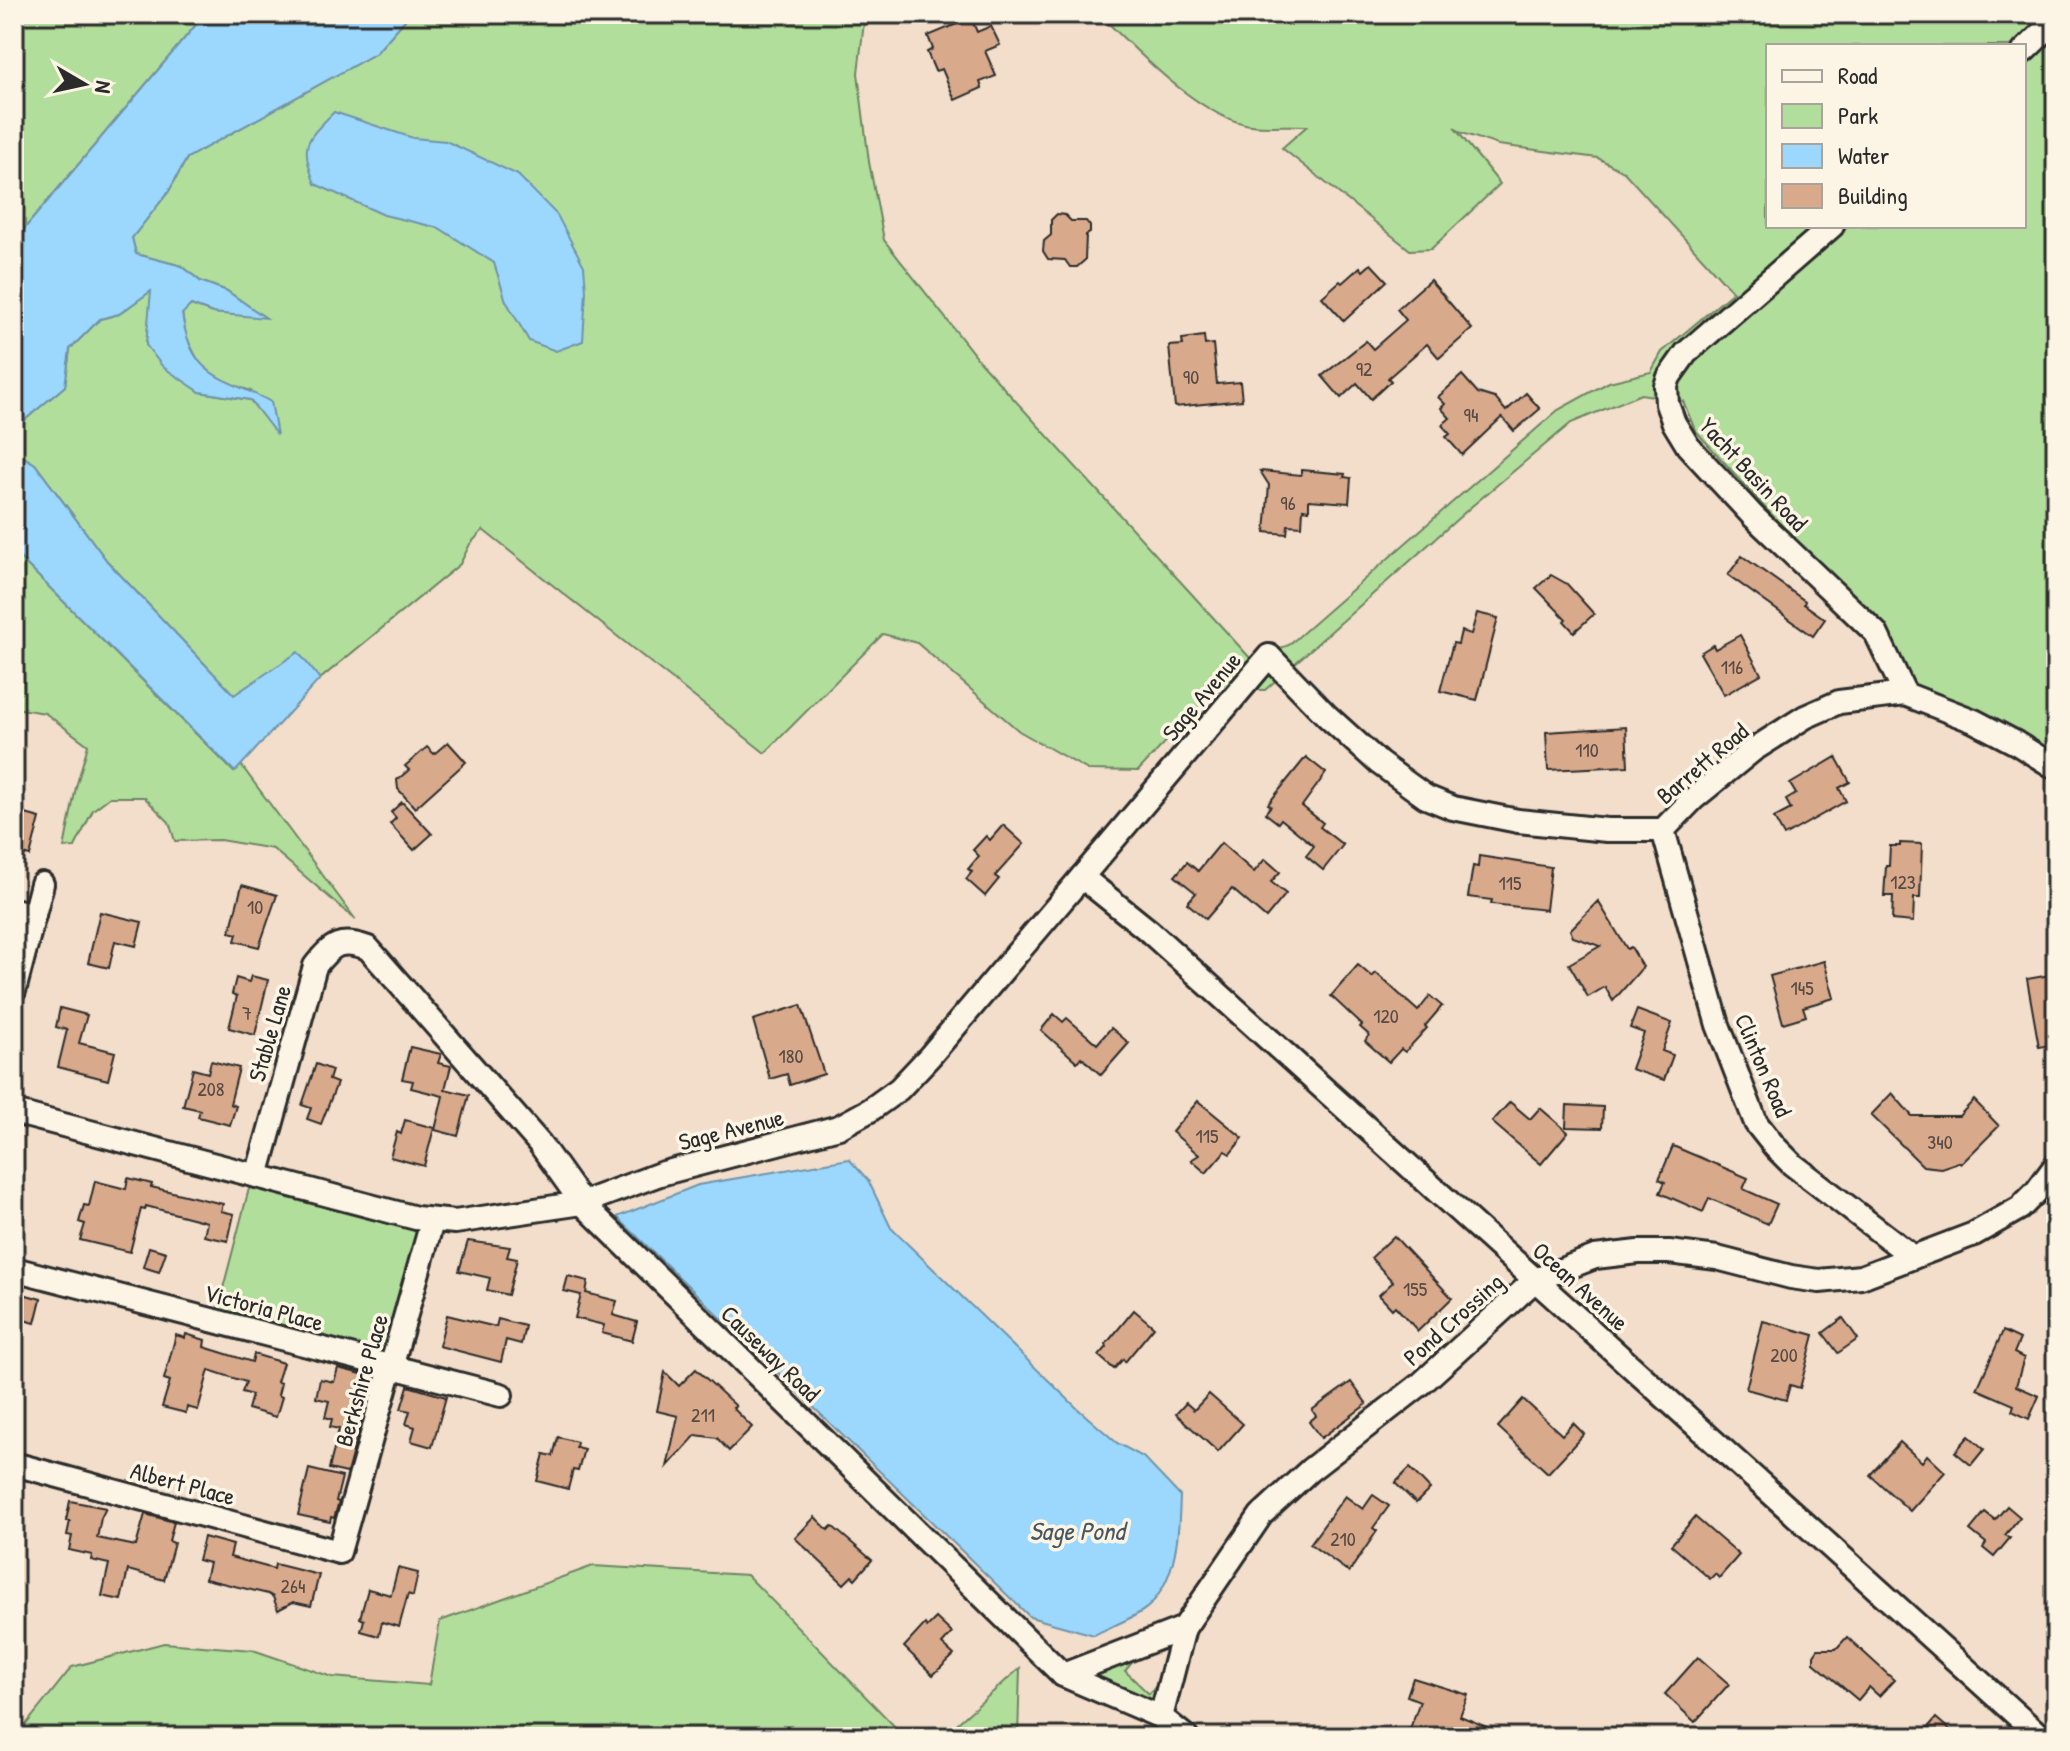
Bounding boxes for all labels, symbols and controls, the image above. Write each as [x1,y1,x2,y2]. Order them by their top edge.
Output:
north arrow [44,44,124,124]
legend [1766,44,2026,228]
text: Road [1838,59,1877,91]
text: N [88,79,119,96]
text: Park [1838,99,1878,131]
text: Water [1838,139,1889,171]
text: Building [1838,179,1908,211]
house number: 92 [1356,355,1373,382]
house number: 90 [1183,363,1199,390]
house number: 94 [1464,401,1478,428]
street label: Yacht Basin Road [1693,410,1815,538]
house number: 96 [1280,489,1296,516]
street label: Sage Avenue [1154,644,1248,747]
house number: 116 [1721,653,1743,680]
street label: Barrett Road [1649,715,1755,811]
house number: 110 [1575,736,1599,763]
house number: 123 [1890,868,1916,895]
house number: 115 [1499,869,1522,896]
house number: 10 [247,893,263,920]
house number: 145 [1790,974,1814,1001]
street label: Stable Lane [240,981,298,1085]
house number: 7 [242,999,252,1026]
house number: 120 [1373,1002,1399,1029]
street label: Clinton Road [1728,1008,1800,1122]
house number: 180 [779,1042,803,1069]
house number: 208 [198,1075,224,1102]
street label: Sage Avenue [675,1100,787,1157]
house number: 115 [1196,1122,1219,1149]
house number: 340 [1927,1128,1953,1155]
street label: Ocean Avenue [1526,1234,1636,1338]
street label: Pond Crossing [1396,1265,1510,1373]
house number: 155 [1403,1275,1428,1302]
street label: Victoria Place [201,1276,327,1338]
street label: Causeway Road [714,1298,828,1408]
street label: Berkshire Place [327,1310,395,1450]
house number: 200 [1770,1341,1798,1368]
house number: 211 [691,1401,715,1428]
street label: Albert Place [127,1454,239,1512]
water label: Sage Pond [1030,1513,1128,1549]
house number: 210 [1330,1525,1356,1552]
house number: 264 [281,1572,305,1599]

